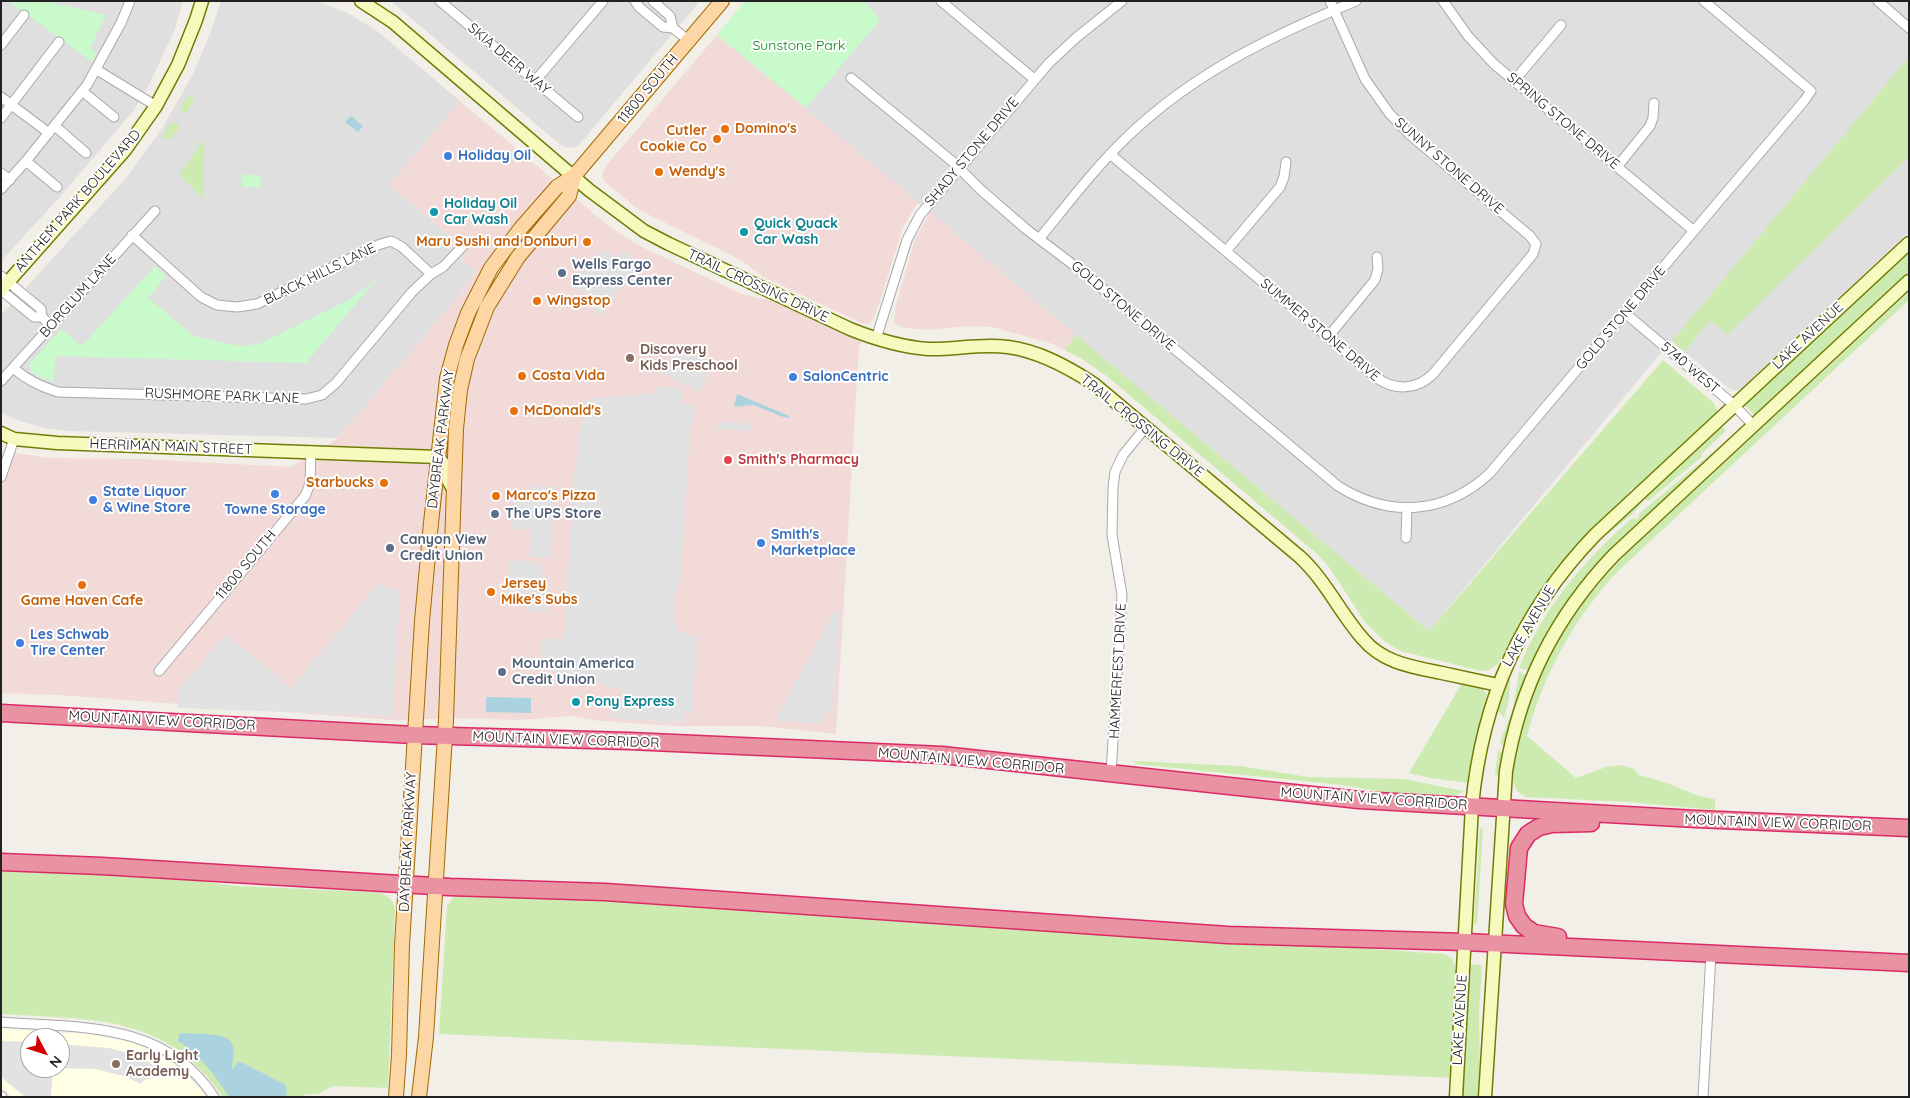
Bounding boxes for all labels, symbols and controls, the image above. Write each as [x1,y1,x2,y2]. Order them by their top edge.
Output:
street label: SKIA DEER WAY [464,20,554,98]
park label: Sunstone Park [752,38,846,54]
street label: 11800 SOUTH [614,51,682,127]
street label: SPRING STONE DRIVE [1503,69,1623,173]
street label: SHADY STONE DRIVE [921,94,1023,210]
street label: SUNNY STONE DRIVE [1391,114,1507,218]
place label: Domino's [735,121,797,137]
place label: Cutler Cookie Co [640,123,707,156]
marker: Domino's [719,123,731,135]
street label: ANTHEM PARK BOULEVARD [12,126,144,276]
marker: Cutler Cookie Co [711,133,723,145]
place label: Holiday Oil [458,148,531,164]
marker: Holiday Oil [442,150,454,162]
place label: Wendy's [669,164,725,180]
marker: Wendy's [653,166,665,178]
place label: Holiday Oil Car Wash [444,196,517,228]
marker: Holiday Oil Car Wash [428,206,440,218]
place label: Quick Quack Car Wash [754,216,838,248]
marker: Quick Quack Car Wash [738,226,750,238]
place label: Maru Sushi and Donburi [416,234,577,250]
marker: Maru Sushi and Donburi [581,236,593,248]
street label: BLACK HILLS LANE [261,240,379,308]
street label: TRAIL CROSSING DRIVE [685,246,831,326]
street label: BORGLUM LANE [36,251,120,341]
place label: Wells Fargo Express Center [572,257,672,290]
street label: GOLD STONE DRIVE [1068,258,1178,354]
street label: GOLD STONE DRIVE [1573,263,1669,373]
marker: Wells Fargo Express Center [556,267,568,279]
street label: SUMMER STONE DRIVE [1257,275,1383,385]
place label: Wingstop [547,293,611,309]
marker: Wingstop [531,295,543,307]
street label: LAKE AVENUE [1769,299,1847,373]
street label: 5740 WEST [1657,339,1723,397]
place label: Discovery Kids Preschool [640,342,738,374]
marker: Discovery Kids Preschool [624,352,636,364]
street label: DAYBREAK PARKWAY [424,368,458,510]
place label: Costa Vida [532,368,605,384]
place label: SalonCentric [803,369,889,385]
marker: Costa Vida [516,370,528,382]
marker: SalonCentric [787,371,799,383]
street label: TRAIL CROSSING DRIVE [1077,371,1207,481]
street label: RUSHMORE PARK LANE [144,385,300,407]
place label: McDonald's [524,403,601,419]
marker: McDonald's [508,405,520,417]
street label: HERRIMAN MAIN STREET [89,436,253,458]
place label: Smith's Pharmacy [738,452,859,468]
marker: Smith's Pharmacy [722,454,734,466]
place label: Starbucks [306,475,374,491]
marker: Starbucks [378,477,390,489]
place label: State Liquor & Wine Store [103,484,191,516]
marker: Towne Storage [269,488,281,500]
place label: Marco's Pizza [506,488,596,504]
marker: Marco's Pizza [490,490,502,502]
marker: State Liquor & Wine Store [87,494,99,506]
place label: Towne Storage [224,502,326,518]
place label: The UPS Store [505,506,602,522]
marker: The UPS Store [489,508,501,520]
street label: 11800 SOUTH [212,527,280,603]
place label: Smith's Marketplace [771,527,856,560]
place label: Canyon View Credit Union [400,532,487,564]
marker: Smith's Marketplace [755,537,767,549]
marker: Canyon View Credit Union [384,542,396,554]
place label: Jersey Mike's Subs [501,576,577,608]
marker: Game Haven Cafe [76,579,88,591]
street label: LAKE AVENUE [1499,582,1559,670]
marker: Jersey Mike's Subs [485,586,497,598]
place label: Game Haven Cafe [21,593,143,609]
street label: HAMMERFEST DRIVE [1106,603,1130,739]
place label: Les Schwab Tire Center [30,627,109,660]
marker: Les Schwab Tire Center [14,637,26,649]
place label: Mountain America Credit Union [512,656,634,689]
marker: Mountain America Credit Union [496,666,508,678]
place label: Pony Express [586,694,675,710]
marker: Pony Express [570,696,582,708]
street label: MOUNTAIN VIEW CORRIDOR [68,708,256,734]
street label: MOUNTAIN VIEW CORRIDOR [472,728,660,752]
street label: MOUNTAIN VIEW CORRIDOR [877,744,1065,778]
street label: DAYBREAK PARKWAY [396,772,420,912]
street label: MOUNTAIN VIEW CORRIDOR [1280,784,1468,814]
street label: MOUNTAIN VIEW CORRIDOR [1684,811,1872,835]
street label: LAKE AVENUE [1449,974,1471,1066]
north arrow [20,1028,70,1078]
place label: Early Light Academy [126,1048,199,1080]
text: N [46,1052,66,1072]
marker: Early Light Academy [110,1058,122,1070]

